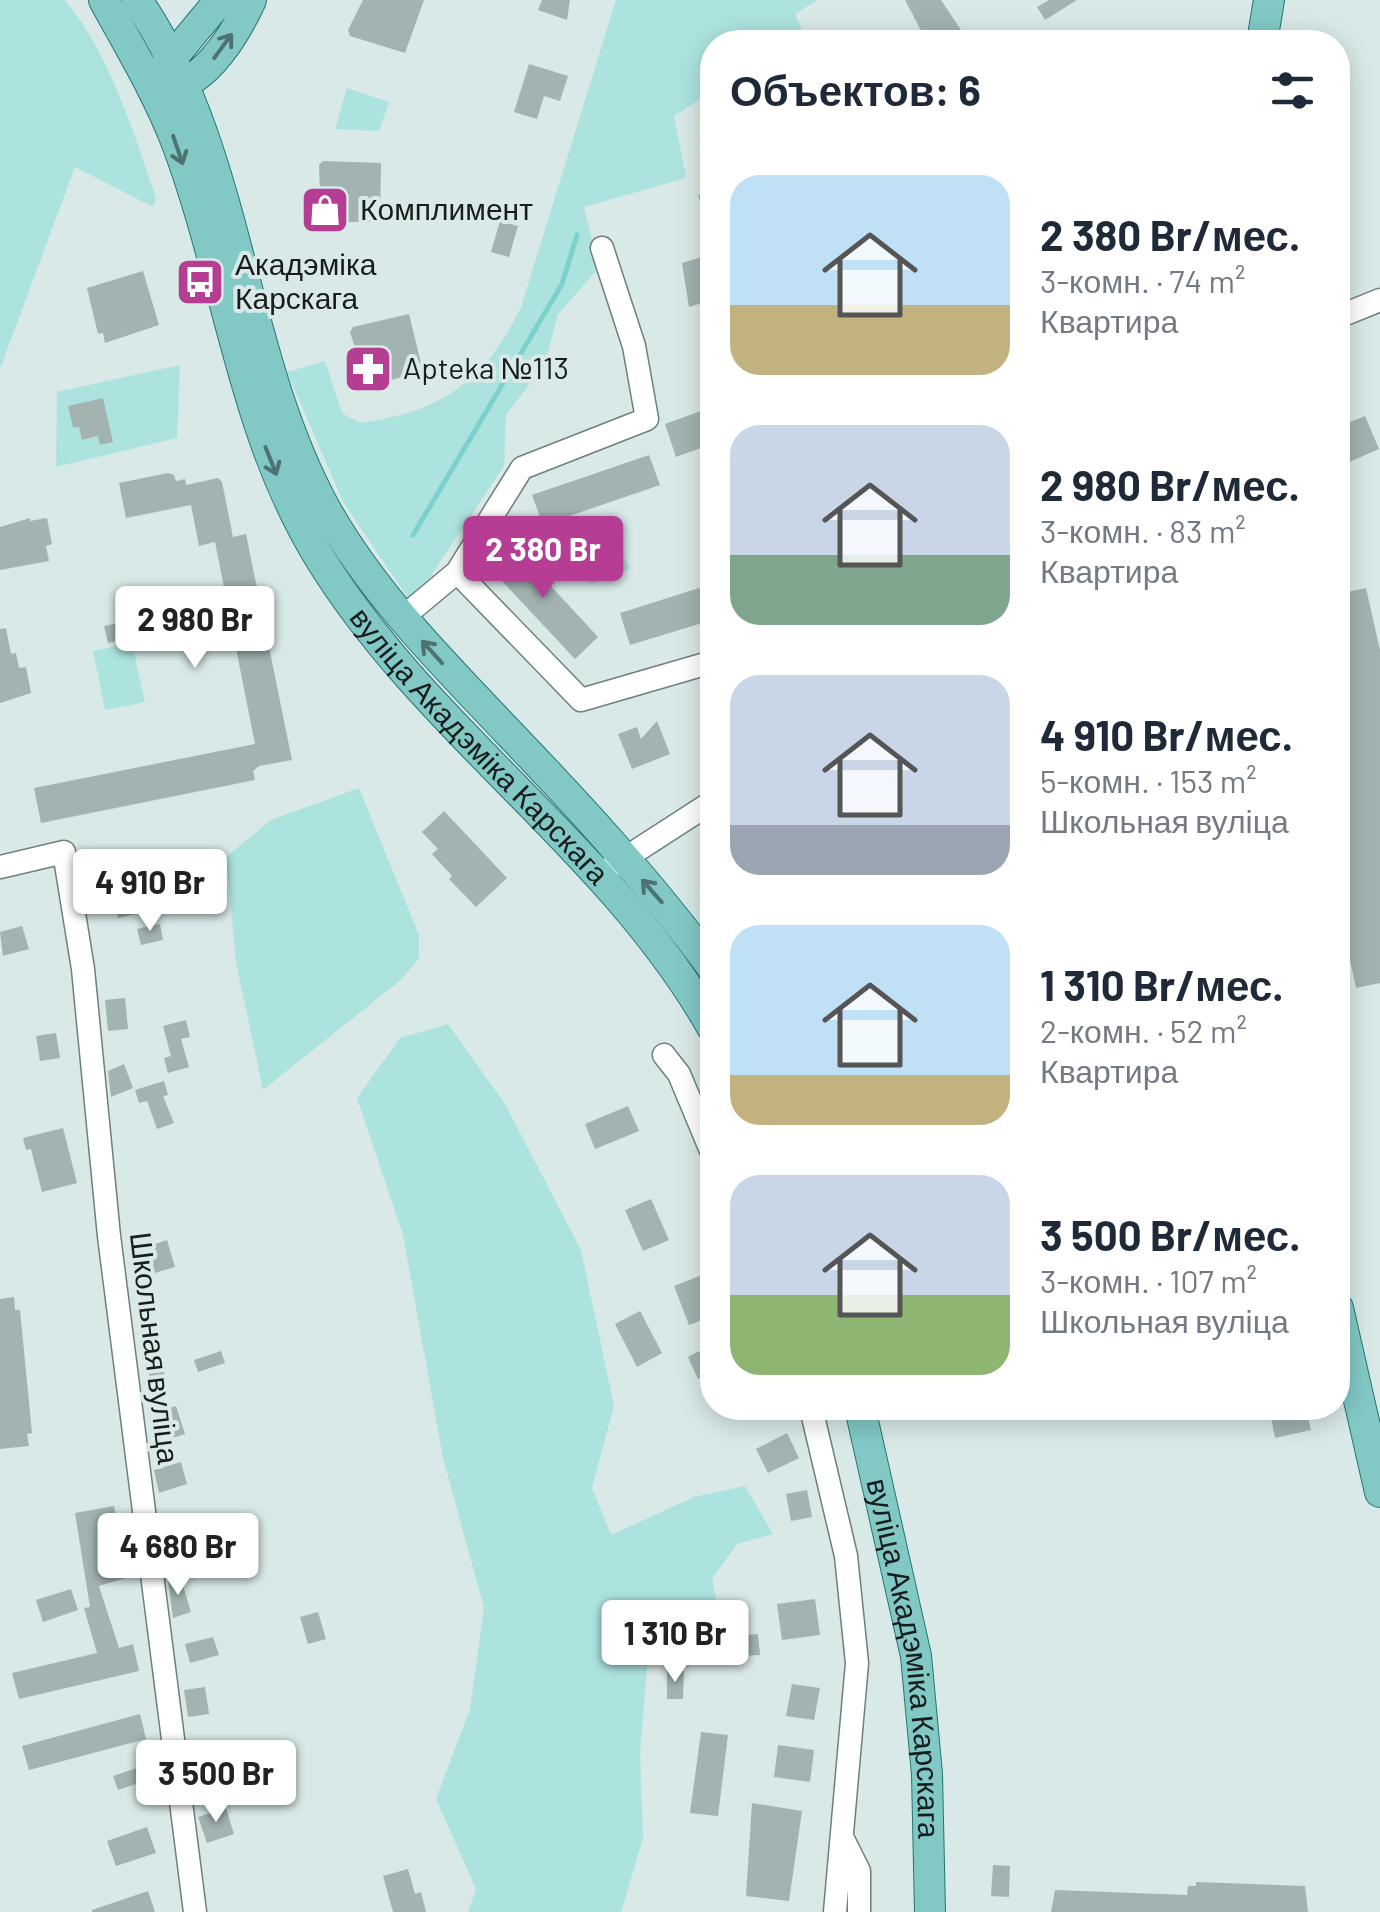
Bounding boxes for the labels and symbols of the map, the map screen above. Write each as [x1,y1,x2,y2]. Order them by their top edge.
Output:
one-way arrow [212,33,233,60]
one-way arrow [170,133,188,164]
shop icon: Комплимент [299,184,351,236]
place label: Комплимент [360,190,533,226]
place label: Акадэміка Карскага [235,245,377,315]
bus stop icon: Акадэміка Карскага [174,256,226,308]
pharmacy icon: Apteka №113 [342,343,394,395]
place label: Apteka №113 [403,349,569,385]
one-way arrow [264,445,282,476]
pin: 2 380 Br [440,516,646,601]
pin: 2 980 Br [92,586,298,671]
street label: вуліца Акадэміка Карскага [343,600,618,891]
one-way arrow [420,640,443,665]
pin: 4 910 Br [47,849,253,934]
one-way arrow [640,879,663,904]
street label: Школьная вуліца [124,1230,188,1466]
street label: вуліца Акадэміка Карскага [860,1475,948,1839]
pin: 4 680 Br [75,1513,281,1598]
pin: 1 310 Br [572,1600,778,1685]
pin: 3 500 Br [113,1740,319,1825]

